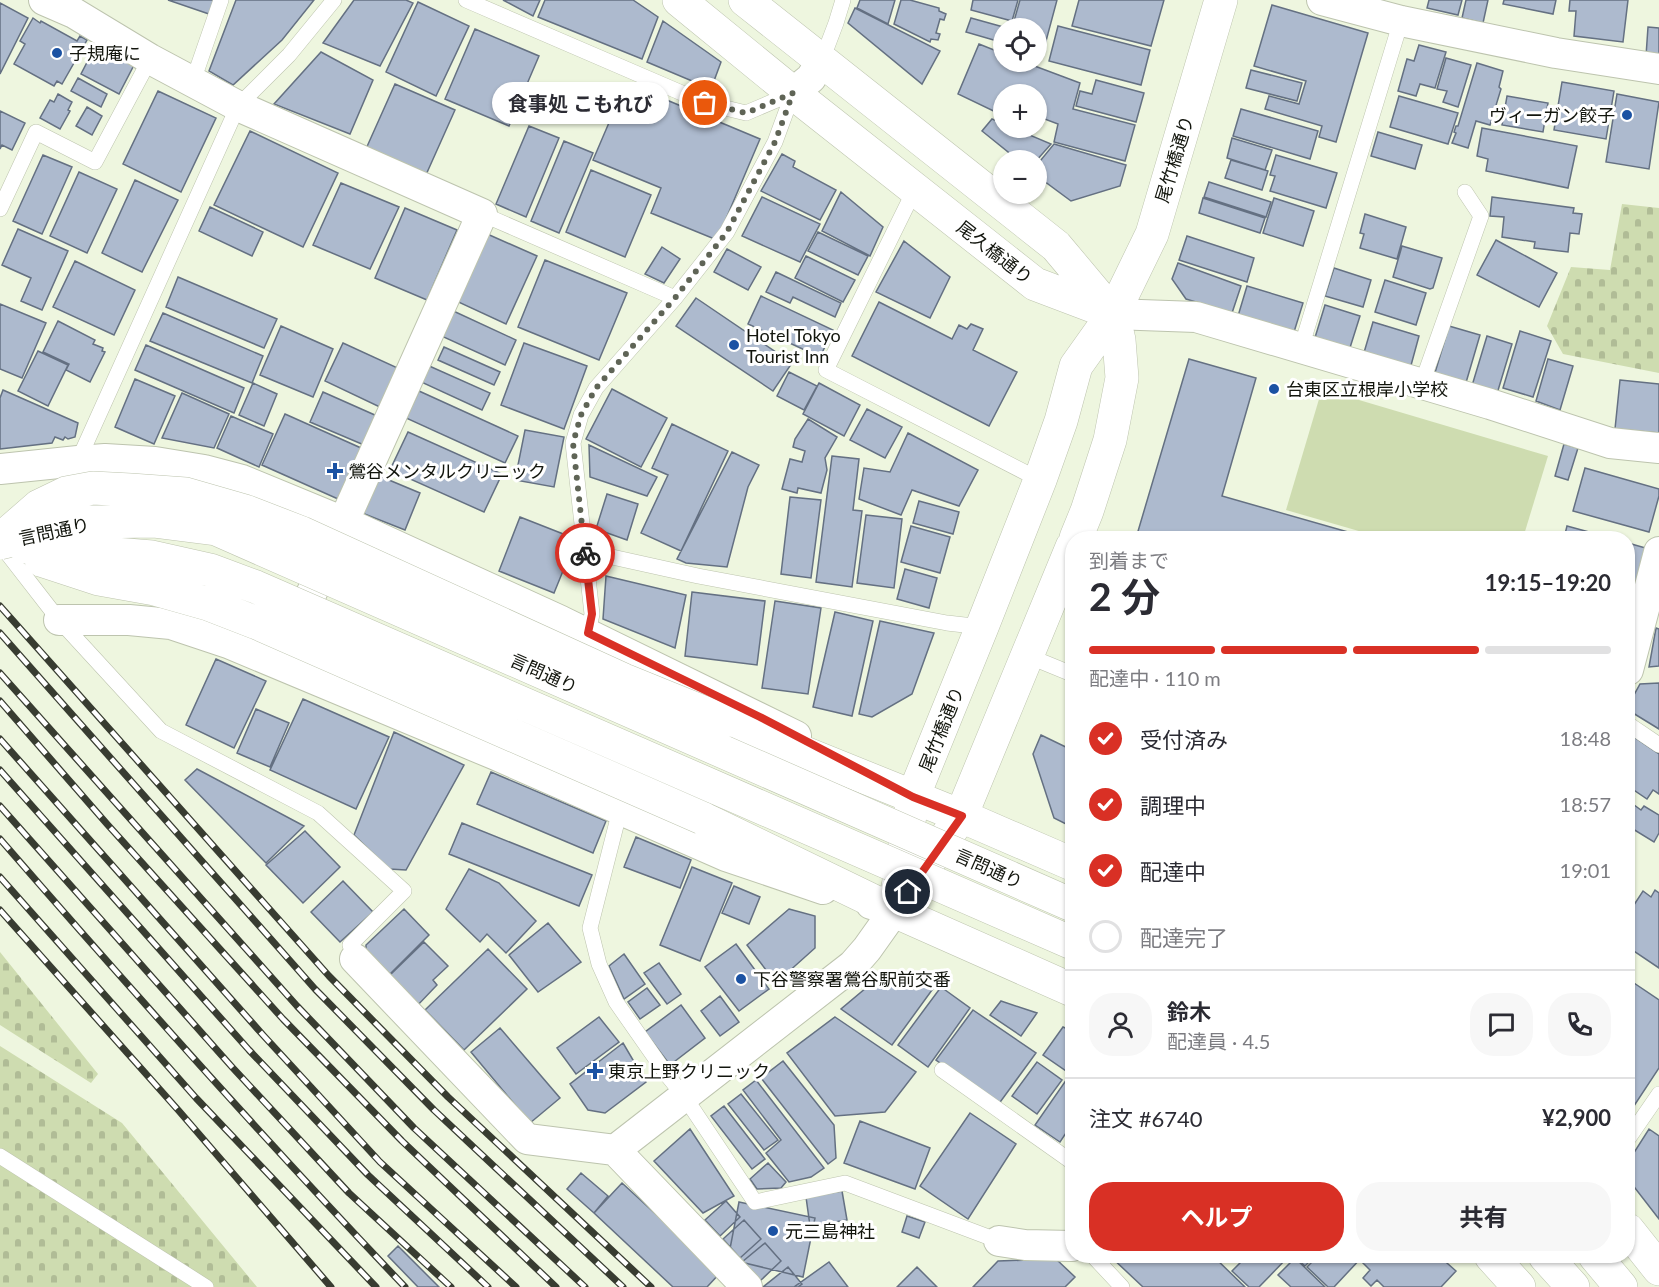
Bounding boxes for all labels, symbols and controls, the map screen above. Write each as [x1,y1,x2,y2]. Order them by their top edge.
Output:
map controls [993,18,1047,204]
button: locate [993,18,1047,72]
place label: 子規庵に [69,42,141,64]
marker: 子規庵に [50,46,64,60]
pin [679,77,730,128]
callout: 食事処 こもれび [492,82,669,124]
button: + [993,84,1047,138]
icon: bag [688,86,721,119]
text: 食事処 こもれび [508,91,653,115]
place label: ヴィーガン餃子 [1489,104,1615,126]
marker: ヴィーガン餃子 [1620,108,1634,122]
street label: 尾竹橋通り [1150,113,1198,205]
button: − [993,150,1047,204]
street label: 尾久橋通り [953,216,1037,288]
place label: Hotel Tokyo Tourist Inn [746,324,841,367]
marker: Hotel Tokyo Tourist Inn [727,338,741,352]
place label: 台東区立根岸小学校 [1286,378,1448,400]
marker: 台東区立根岸小学校 [1267,382,1281,396]
place label: 鶯谷メンタルクリニック [348,460,546,482]
marker: 鶯谷メンタルクリニック [326,462,344,480]
street label: 言問通り [16,513,92,549]
courier [555,523,615,583]
icon: bike [569,537,602,570]
text: 到着まで [1089,548,1169,572]
text: 19:15–19:20 [1485,569,1611,596]
text: 2 分 [1089,573,1160,619]
street label: 言問通り [507,648,581,698]
text: 配達中 · 110 m [1089,666,1221,690]
street label: 尾竹橋通り [914,683,968,775]
icon: check [1089,722,1122,755]
text: 受付済み [1140,726,1228,753]
text: 18:48 [1560,726,1611,750]
icon: check [1089,788,1122,821]
text: 調理中 [1140,792,1206,819]
text: 18:57 [1560,792,1611,816]
street label: 言問通り [952,843,1026,893]
icon: check [1089,854,1122,887]
text: 配達中 [1140,858,1206,885]
text: 19:01 [1560,858,1611,882]
pin [882,866,933,917]
icon: home [891,875,924,908]
text: 配達完了 [1140,924,1228,951]
place label: 下谷警察署鶯谷駅前交番 [753,968,951,990]
marker: 下谷警察署鶯谷駅前交番 [734,972,748,986]
button: person [1089,993,1152,1056]
button: chat [1470,993,1533,1056]
button: phone [1548,993,1611,1056]
text: 鈴木 [1167,998,1211,1025]
text: 配達員 · 4.5 [1167,1029,1270,1053]
place label: 東京上野クリニック [608,1060,770,1082]
marker: 東京上野クリニック [586,1062,604,1080]
text: ¥2,900 [1542,1104,1611,1131]
text: 注文 #6740 [1089,1105,1202,1132]
button: ヘルプ [1089,1182,1344,1251]
button: 共有 [1356,1182,1611,1251]
place label: 元三島神社 [785,1220,875,1242]
marker: 元三島神社 [766,1224,780,1238]

